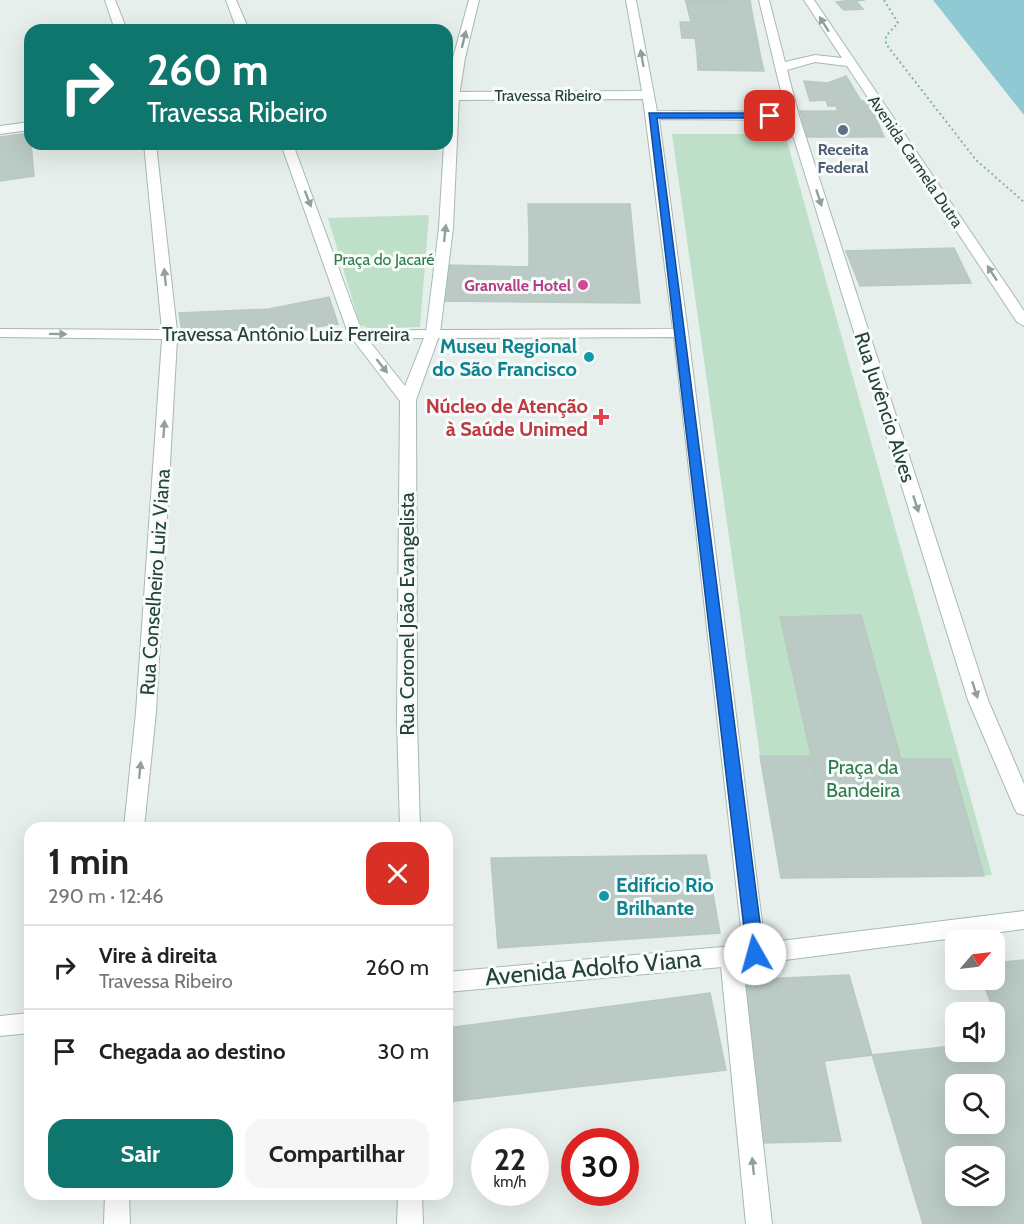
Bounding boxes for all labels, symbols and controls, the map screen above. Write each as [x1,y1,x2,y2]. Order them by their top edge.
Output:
one-way arrow [819,16,830,32]
one-way arrow [459,30,469,49]
text: 260 m [147,44,268,96]
icon: right [48,48,126,126]
one-way arrow [637,48,646,67]
street label: Travessa Ribeiro [495,86,602,105]
pin [744,90,795,141]
street label: Avenida Carmela Dutra [864,91,967,231]
text: Travessa Ribeiro [147,96,327,129]
icon: arrive [753,99,786,132]
marker: Receita Federal [836,123,850,137]
place label: Receita Federal [818,140,868,177]
one-way arrow [815,189,824,207]
one-way arrow [303,190,313,208]
one-way arrow [440,224,450,243]
park label: Praça do Jacaré [333,250,435,269]
one-way arrow [987,265,998,281]
one-way arrow [160,268,169,287]
place label: Granvalle Hotel [464,276,571,295]
marker: Granvalle Hotel [576,278,590,292]
street label: Travessa Antônio Luiz Ferreira [162,322,410,346]
one-way arrow [49,329,68,339]
street label: Rua Juvêncio Alves [849,329,921,485]
place label: Museu Regional do São Francisco [432,334,577,381]
marker: Museu Regional do São Francisco [582,350,596,364]
one-way arrow [375,358,388,374]
place label: Núcleo de Atenção à Saúde Unimed [426,394,588,441]
marker: Núcleo de Atenção à Saúde Unimed [592,408,610,426]
one-way arrow [160,419,169,438]
street label: Rua Conselheiro Luiz Viana [135,468,175,696]
street label: Rua Coronel João Evangelista [395,492,419,736]
one-way arrow [912,495,921,513]
one-way arrow [971,681,980,699]
park label: Praça da Bandeira [826,755,900,802]
one-way arrow [136,760,145,779]
text: 1 min [48,839,129,883]
button: close [366,842,429,905]
place label: Edifício Rio Brilhante [616,873,714,920]
text: 290 m · 12:46 [48,884,164,908]
marker: Edifício Rio Brilhante [597,889,611,903]
position arrow [723,922,787,986]
north arrow [945,930,1005,990]
map controls [945,930,1005,1206]
text: Vire à direita [99,942,217,969]
street label: Avenida Adolfo Viana [484,944,703,991]
icon: right [48,951,81,984]
text: 260 m [365,954,429,981]
text: Travessa Ribeiro [99,969,233,993]
button: sound [945,1002,1005,1062]
icon: arrive [48,1035,81,1068]
text: Chegada ao destino [99,1038,285,1065]
text: 30 m [377,1038,429,1065]
button: search [945,1074,1005,1134]
button: Sair [48,1119,233,1188]
button: Compartilhar [245,1119,429,1188]
speed limit sign: 30 [561,1128,639,1206]
text: 22 [494,1141,526,1178]
button: layers [945,1146,1005,1206]
one-way arrow [748,1156,758,1175]
text: km/h [494,1173,526,1191]

